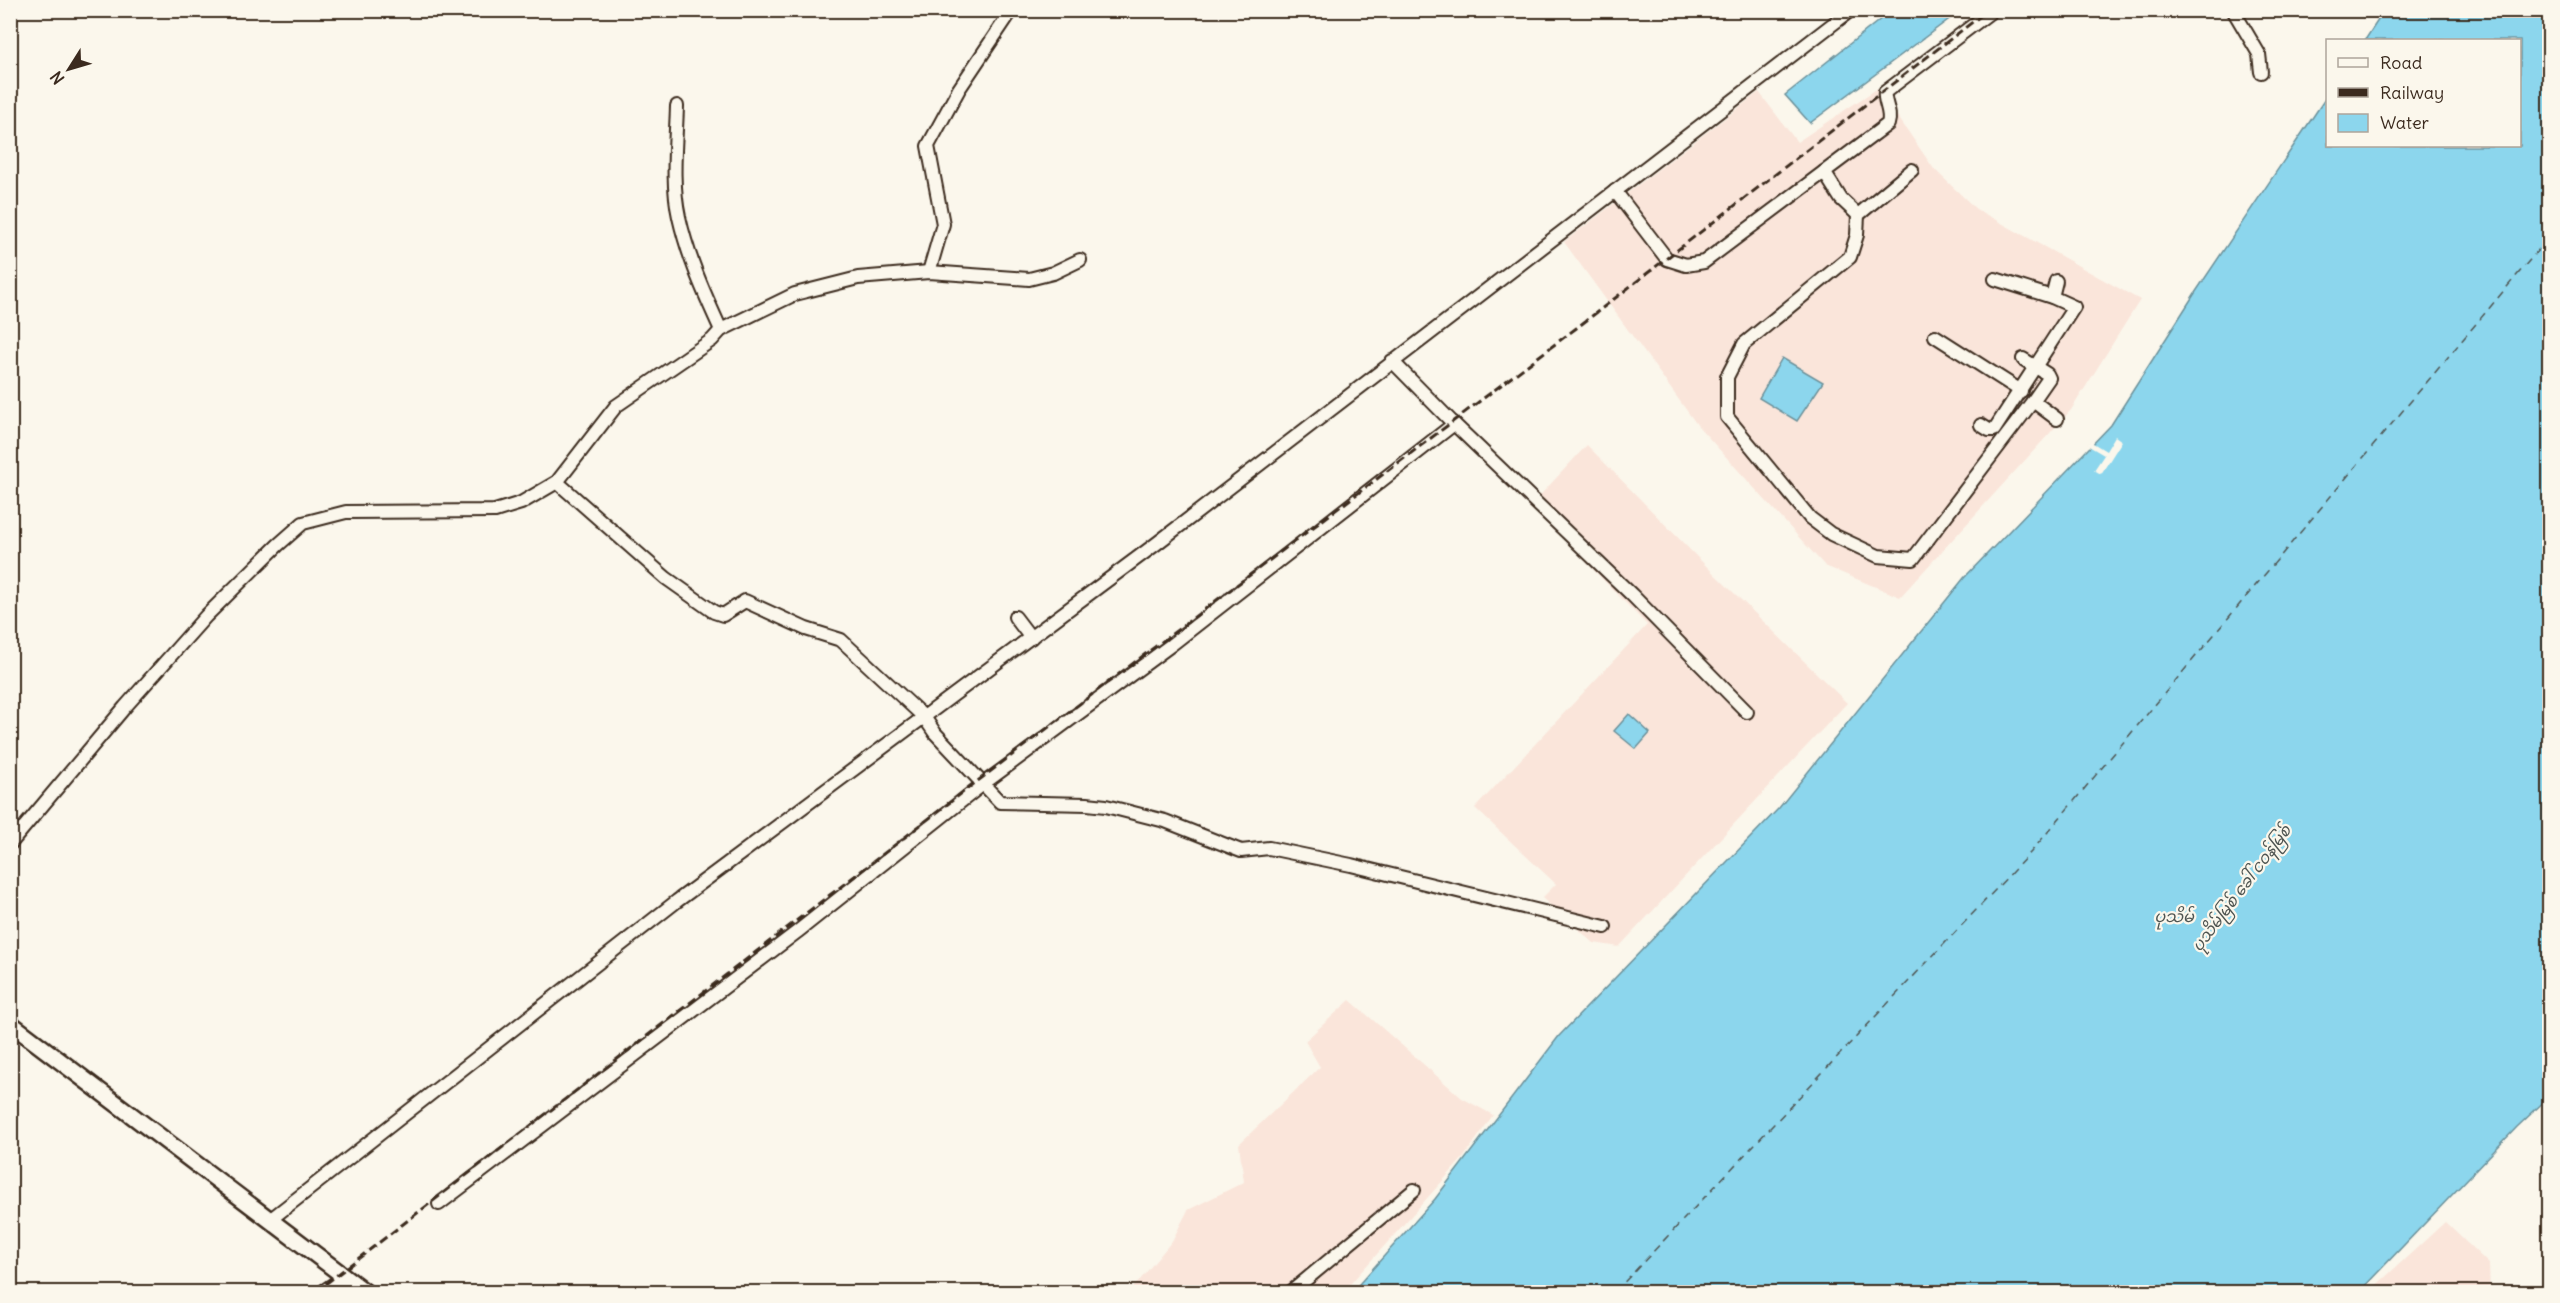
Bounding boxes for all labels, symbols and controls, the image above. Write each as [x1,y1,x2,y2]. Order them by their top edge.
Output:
north arrow [39,39,99,99]
legend [2326,39,2521,147]
text: Road [2380,51,2423,74]
text: N [46,68,68,88]
text: Railway [2380,81,2444,104]
text: Water [2380,111,2430,134]
water label: ပုသိမ်မြစ် ခေါ် ငဝန်မြစ် [2186,819,2299,958]
water label: ပုသိမ် [2154,905,2195,930]

